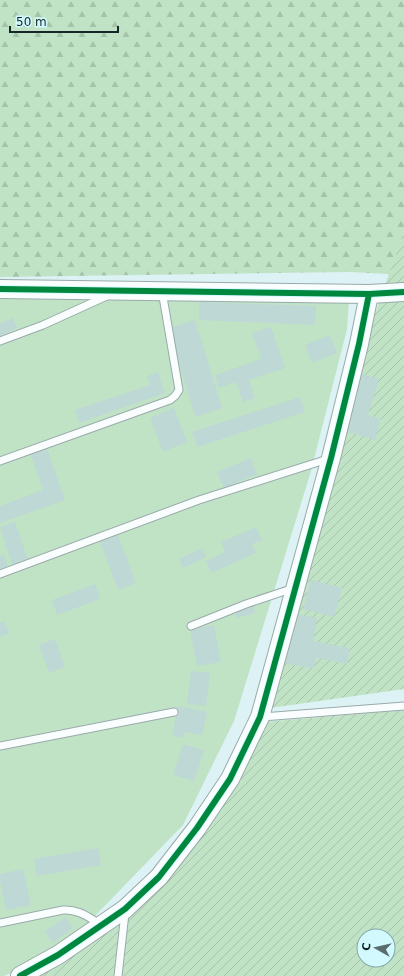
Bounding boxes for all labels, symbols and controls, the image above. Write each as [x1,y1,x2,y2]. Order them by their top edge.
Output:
scale bar [10,8,118,34]
text: 50 m [16,15,47,29]
north arrow [356,928,396,968]
text: С [360,942,374,952]

